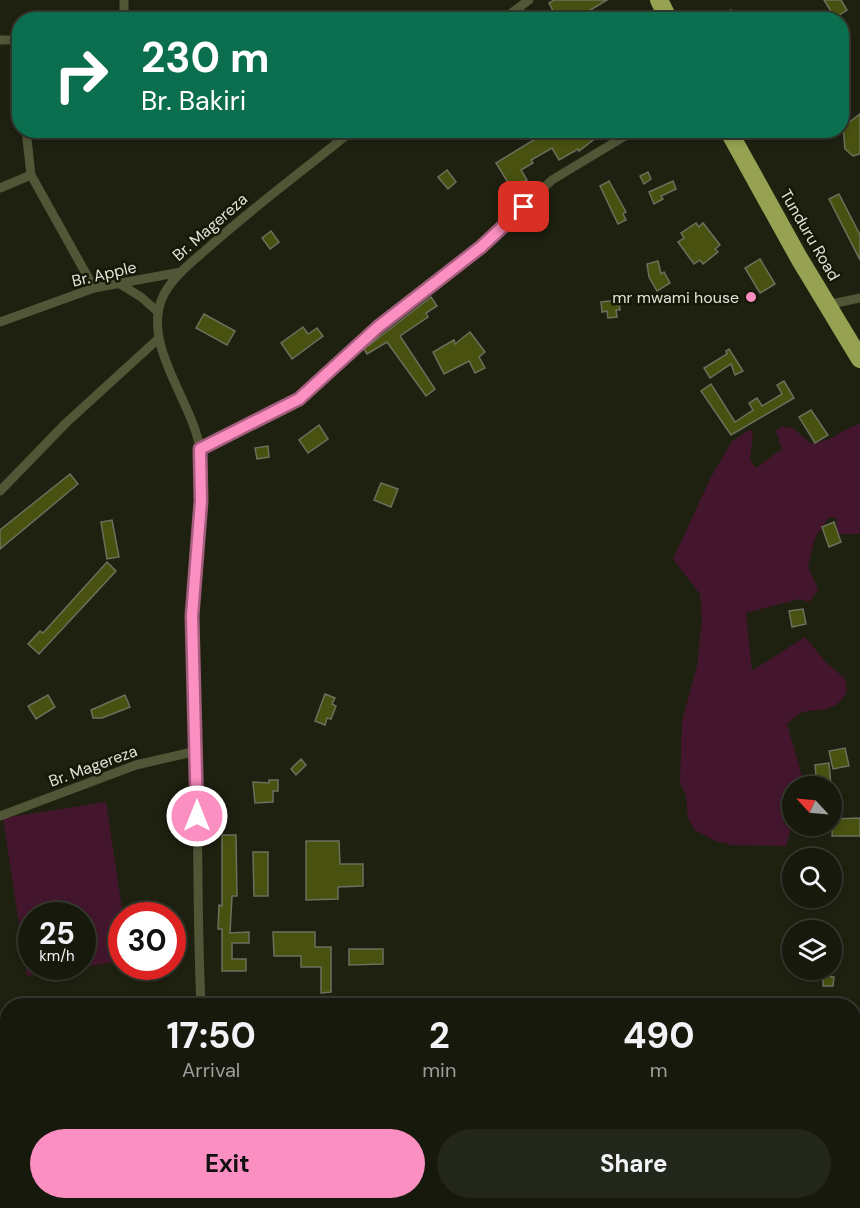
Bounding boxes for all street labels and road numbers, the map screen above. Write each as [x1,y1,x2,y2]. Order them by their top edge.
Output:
street label: Tunduru Road [775,185,845,285]
street label: Br. Magereza [168,189,252,265]
street label: Br. Apple [70,256,138,292]
street label: Br. Magereza [46,740,140,792]

